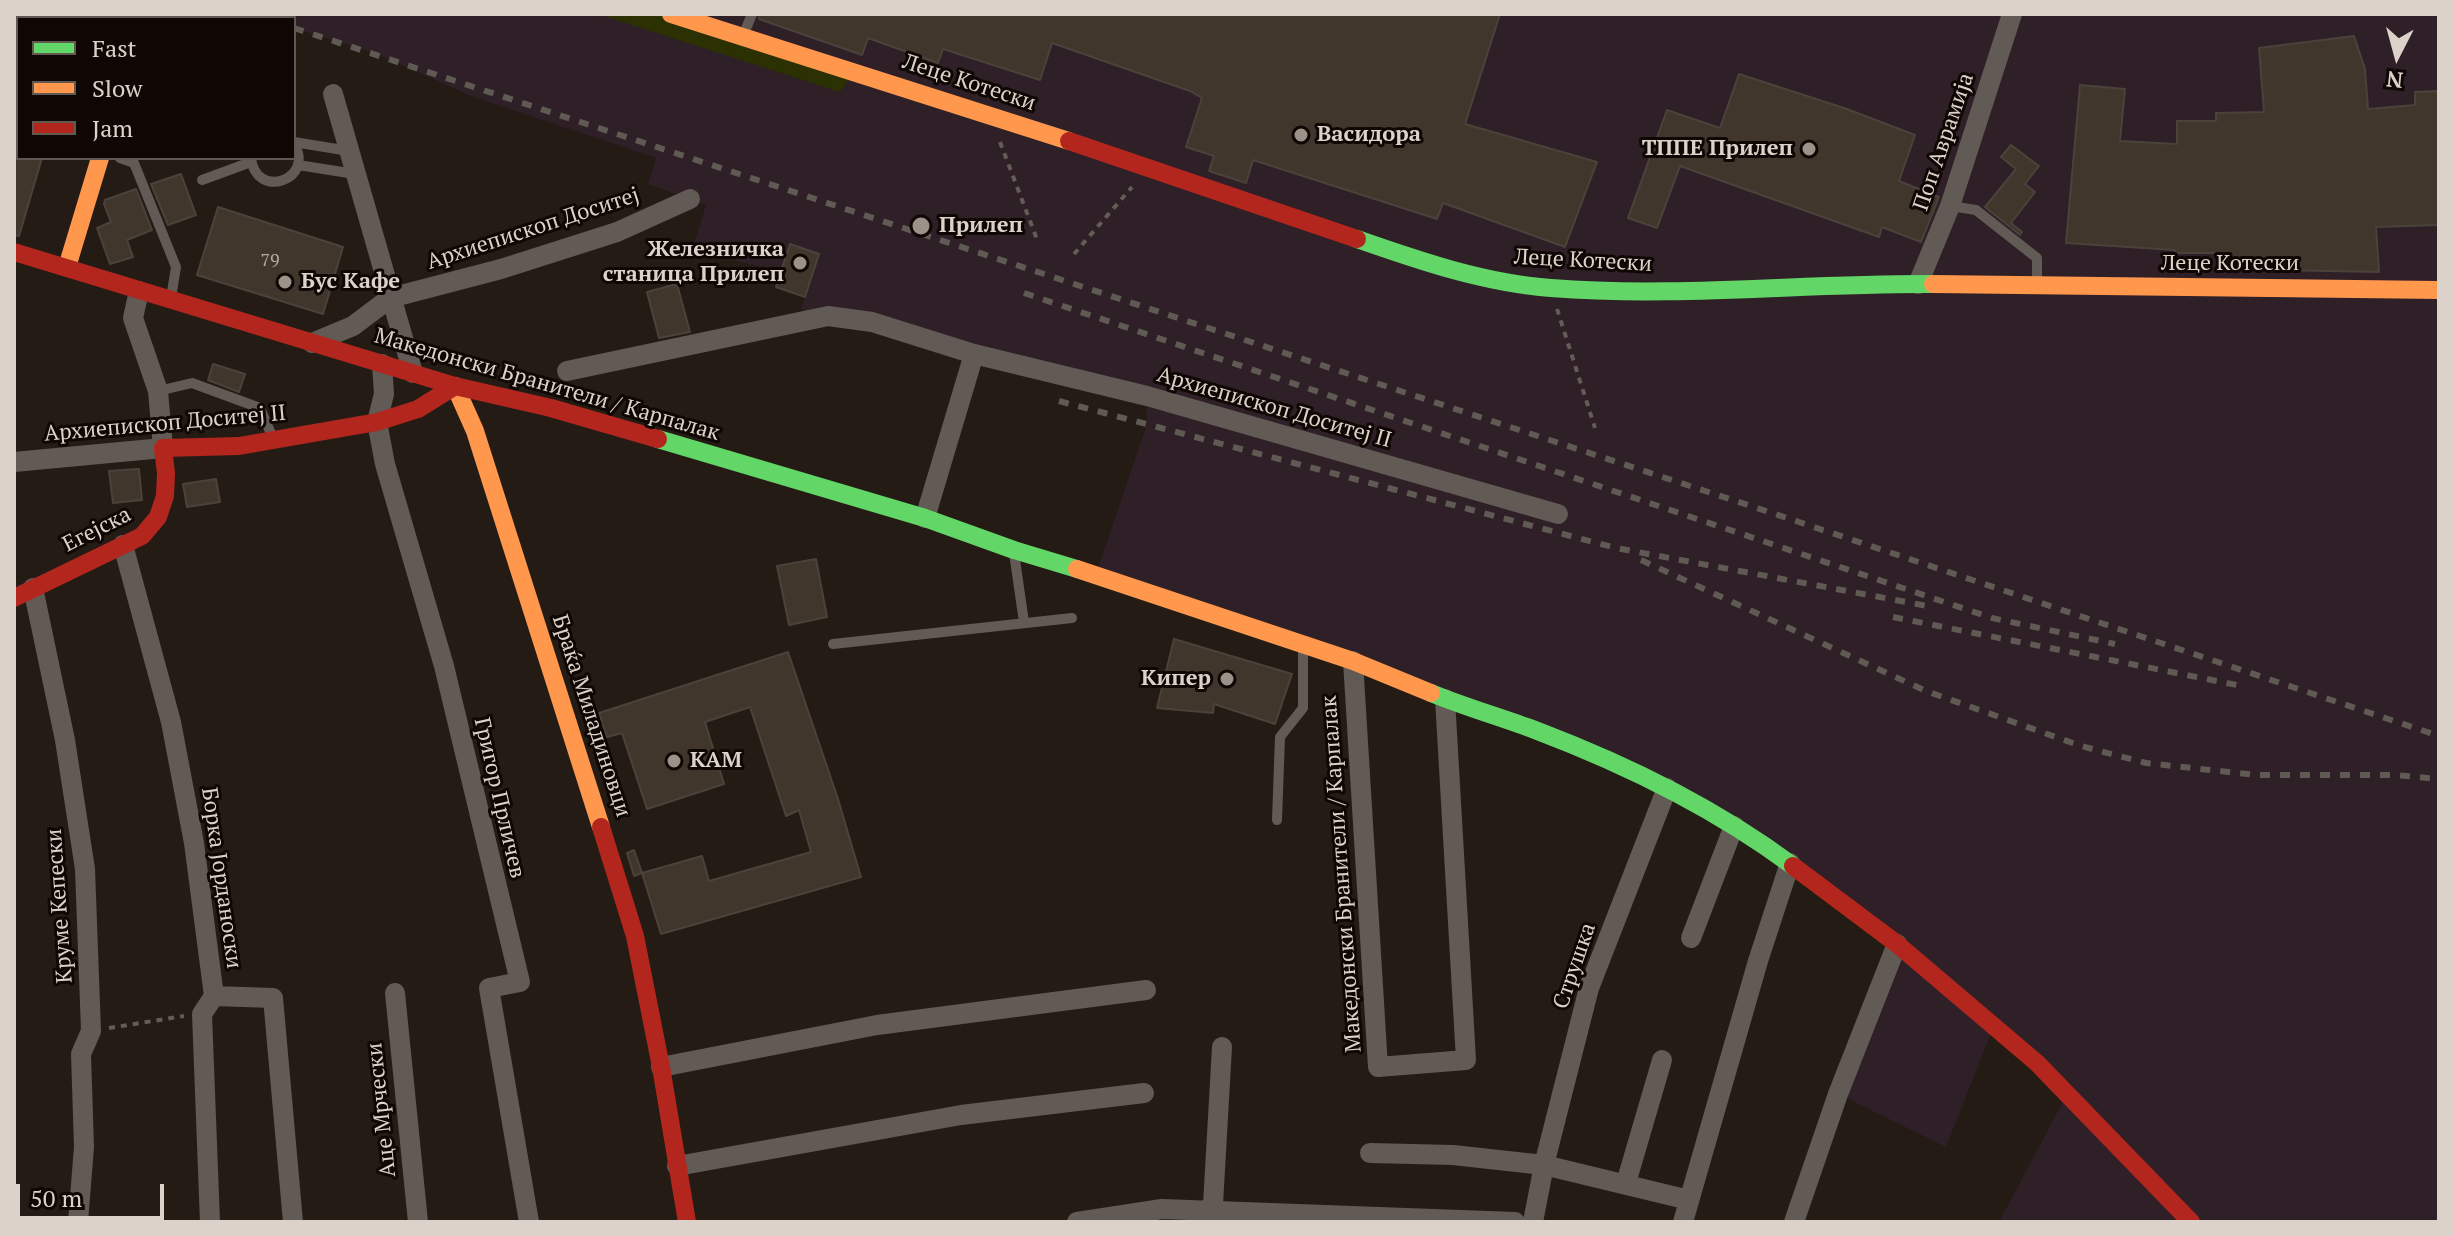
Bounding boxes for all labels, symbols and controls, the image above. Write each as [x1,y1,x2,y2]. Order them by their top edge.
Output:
legend [16,16,296,160]
north arrow [2357,16,2437,96]
text: Fast [92,32,136,64]
street label: Леце Котески [899,49,1039,117]
text: N [2385,65,2404,96]
street label: Поп Аврамија [1908,70,1980,214]
text: Slow [92,72,143,104]
text: Jam [92,112,133,144]
place label: Васидора [1317,122,1421,148]
marker: Васидора [1292,126,1310,144]
place label: ТППЕ Прилеп [1642,136,1793,162]
marker: ТППЕ Прилеп [1800,140,1818,158]
street label: Архиепископ Доситеј [423,182,643,276]
place label: Прилеп [939,213,1023,239]
marker: Прилеп [910,215,932,237]
place label: Железничка станица Прилеп [603,237,784,288]
street label: Леце Котески [1513,244,1653,278]
house number: 79 [260,250,280,272]
street label: Леце Котески [2161,251,2299,277]
marker: Железничка станица Прилеп [791,254,809,272]
place label: Бус Кафе [301,269,400,295]
marker: Бус Кафе [276,273,294,291]
street label: Македонски Бранители / Карпалак [371,323,723,447]
street label: Архиепископ Доситеј II [1154,362,1394,454]
street label: Архиепископ Доситеј II [43,400,287,448]
street label: Егејска [59,502,135,558]
street label: Браќа Миладиновци [546,612,636,820]
place label: Кипер [1141,666,1211,692]
marker: Кипер [1218,670,1236,688]
street label: Македонски Бранители / Карпалак [1316,695,1368,1053]
street label: Григор Прличев [468,715,530,881]
place label: КАМ [690,748,742,774]
marker: КАМ [665,752,683,770]
street label: Борка Јорданоски [195,786,247,970]
street label: Круме Кепески [41,828,79,984]
street label: Струшка [1548,920,1602,1012]
street label: Аце Мрчески [362,1041,402,1179]
scale bar [20,1168,168,1218]
text: 50 m [30,1182,82,1214]

